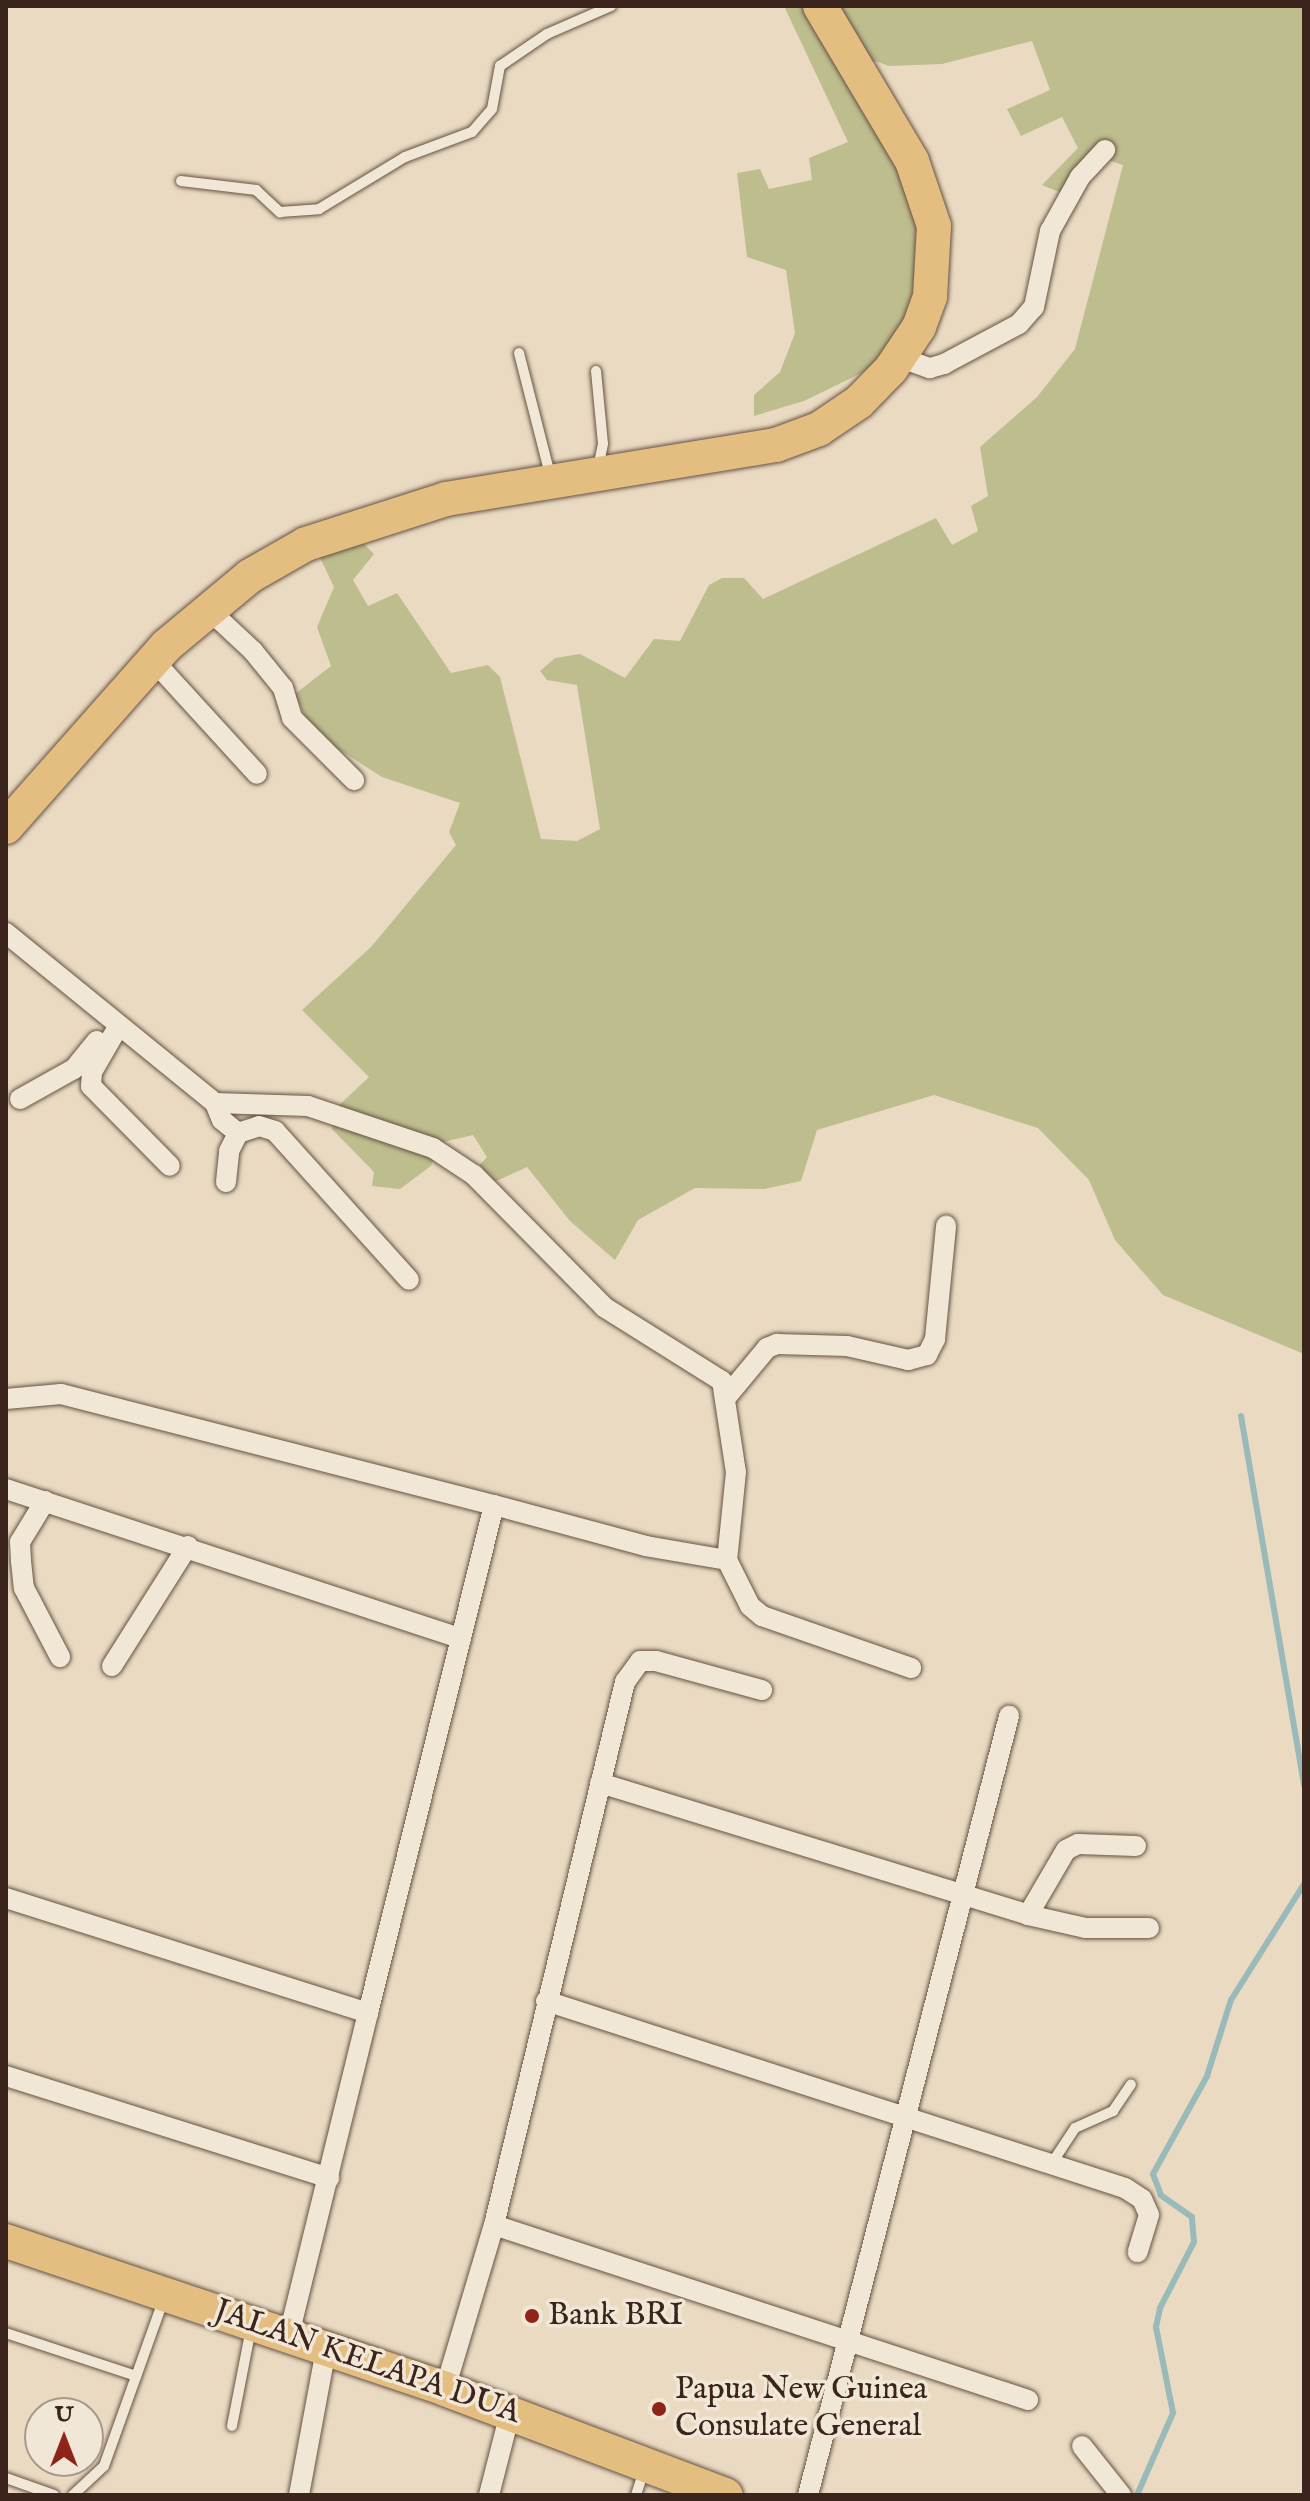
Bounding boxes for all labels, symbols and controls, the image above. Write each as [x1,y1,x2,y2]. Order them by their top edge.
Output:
street label: JALAN KELAPA DUA [209,2293,525,2433]
place label: Bank BRI [548,2297,683,2335]
marker: Bank BRI [523,2307,541,2325]
place label: Papua New Guinea Consulate General [675,2372,927,2447]
north arrow [24,2397,104,2477]
marker: Papua New Guinea Consulate General [650,2400,668,2418]
text: U [55,2401,73,2429]

